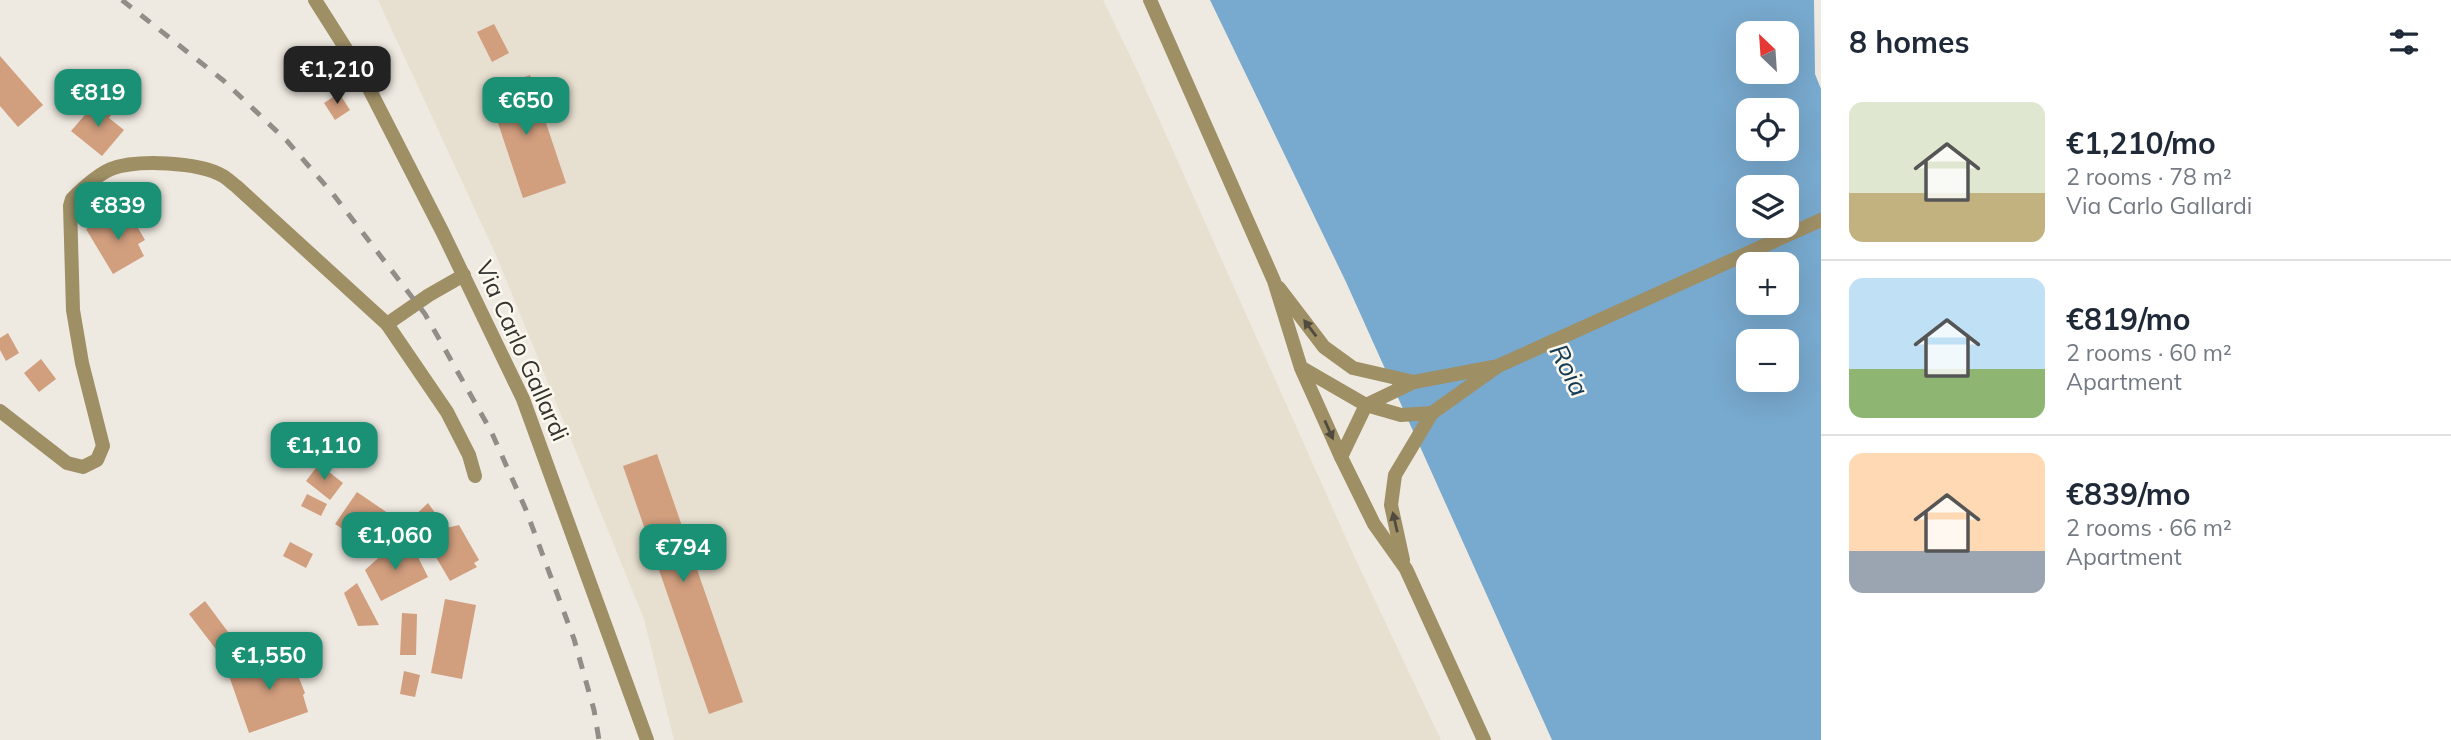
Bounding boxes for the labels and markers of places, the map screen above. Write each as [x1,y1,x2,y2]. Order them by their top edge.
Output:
pin: €1,210 [280,46,394,106]
pin: €819 [57,69,139,129]
pin: €650 [485,78,567,137]
pin: €839 [77,182,159,242]
pin: €1,110 [267,422,381,482]
pin: €1,060 [338,512,452,572]
pin: €794 [642,524,724,584]
pin: €1,550 [212,632,326,692]

